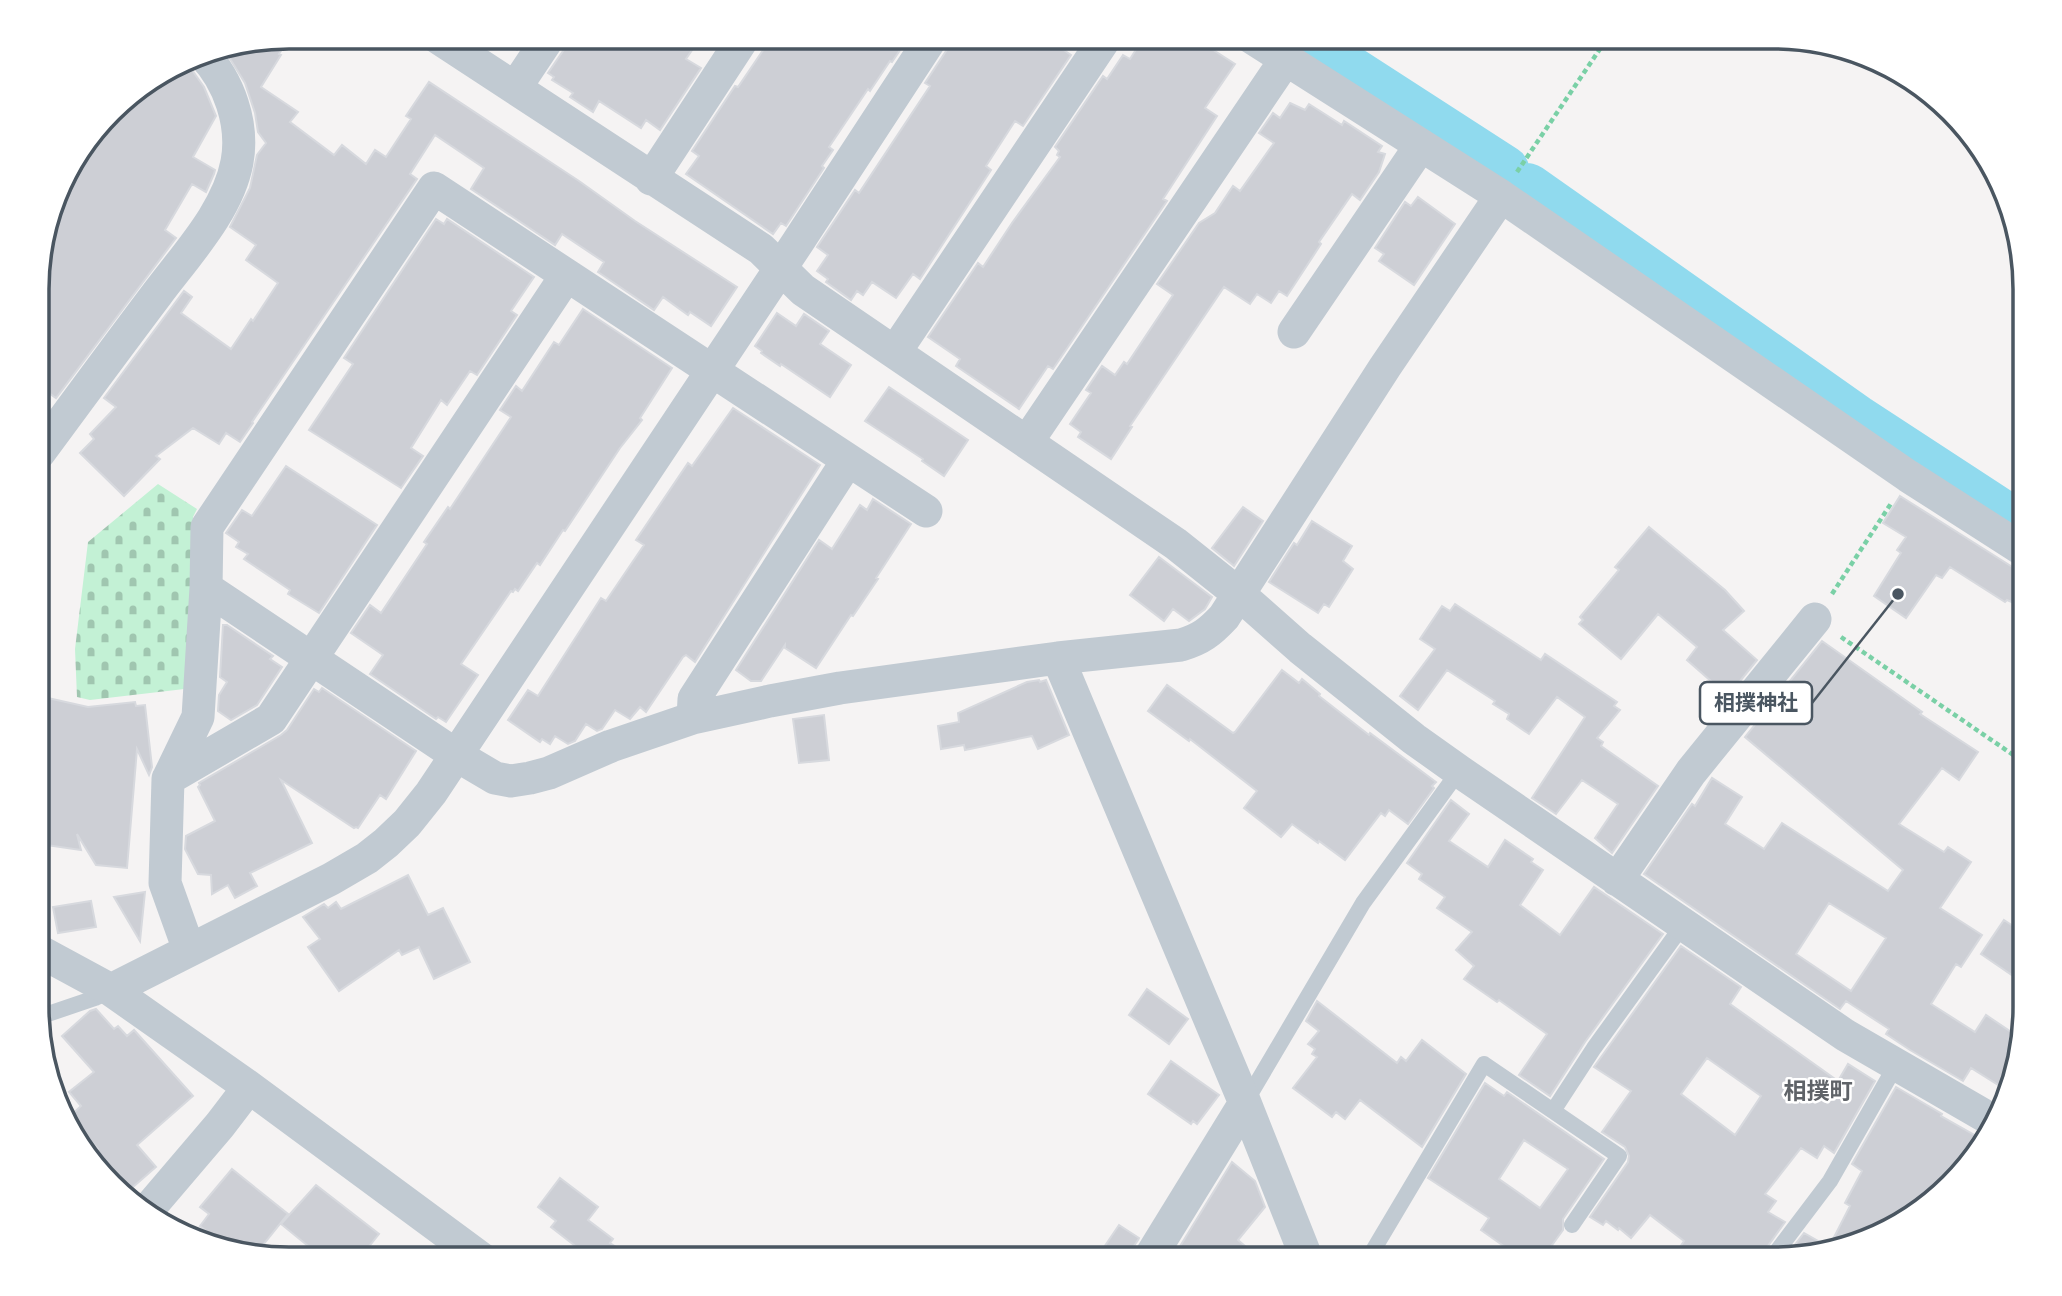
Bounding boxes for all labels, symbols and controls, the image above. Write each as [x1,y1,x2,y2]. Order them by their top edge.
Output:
callout: 相撲神社 [1700,682,1812,724]
text: 相撲神社 [1714,688,1798,717]
district label: 相撲町 [1784,1075,1853,1106]

